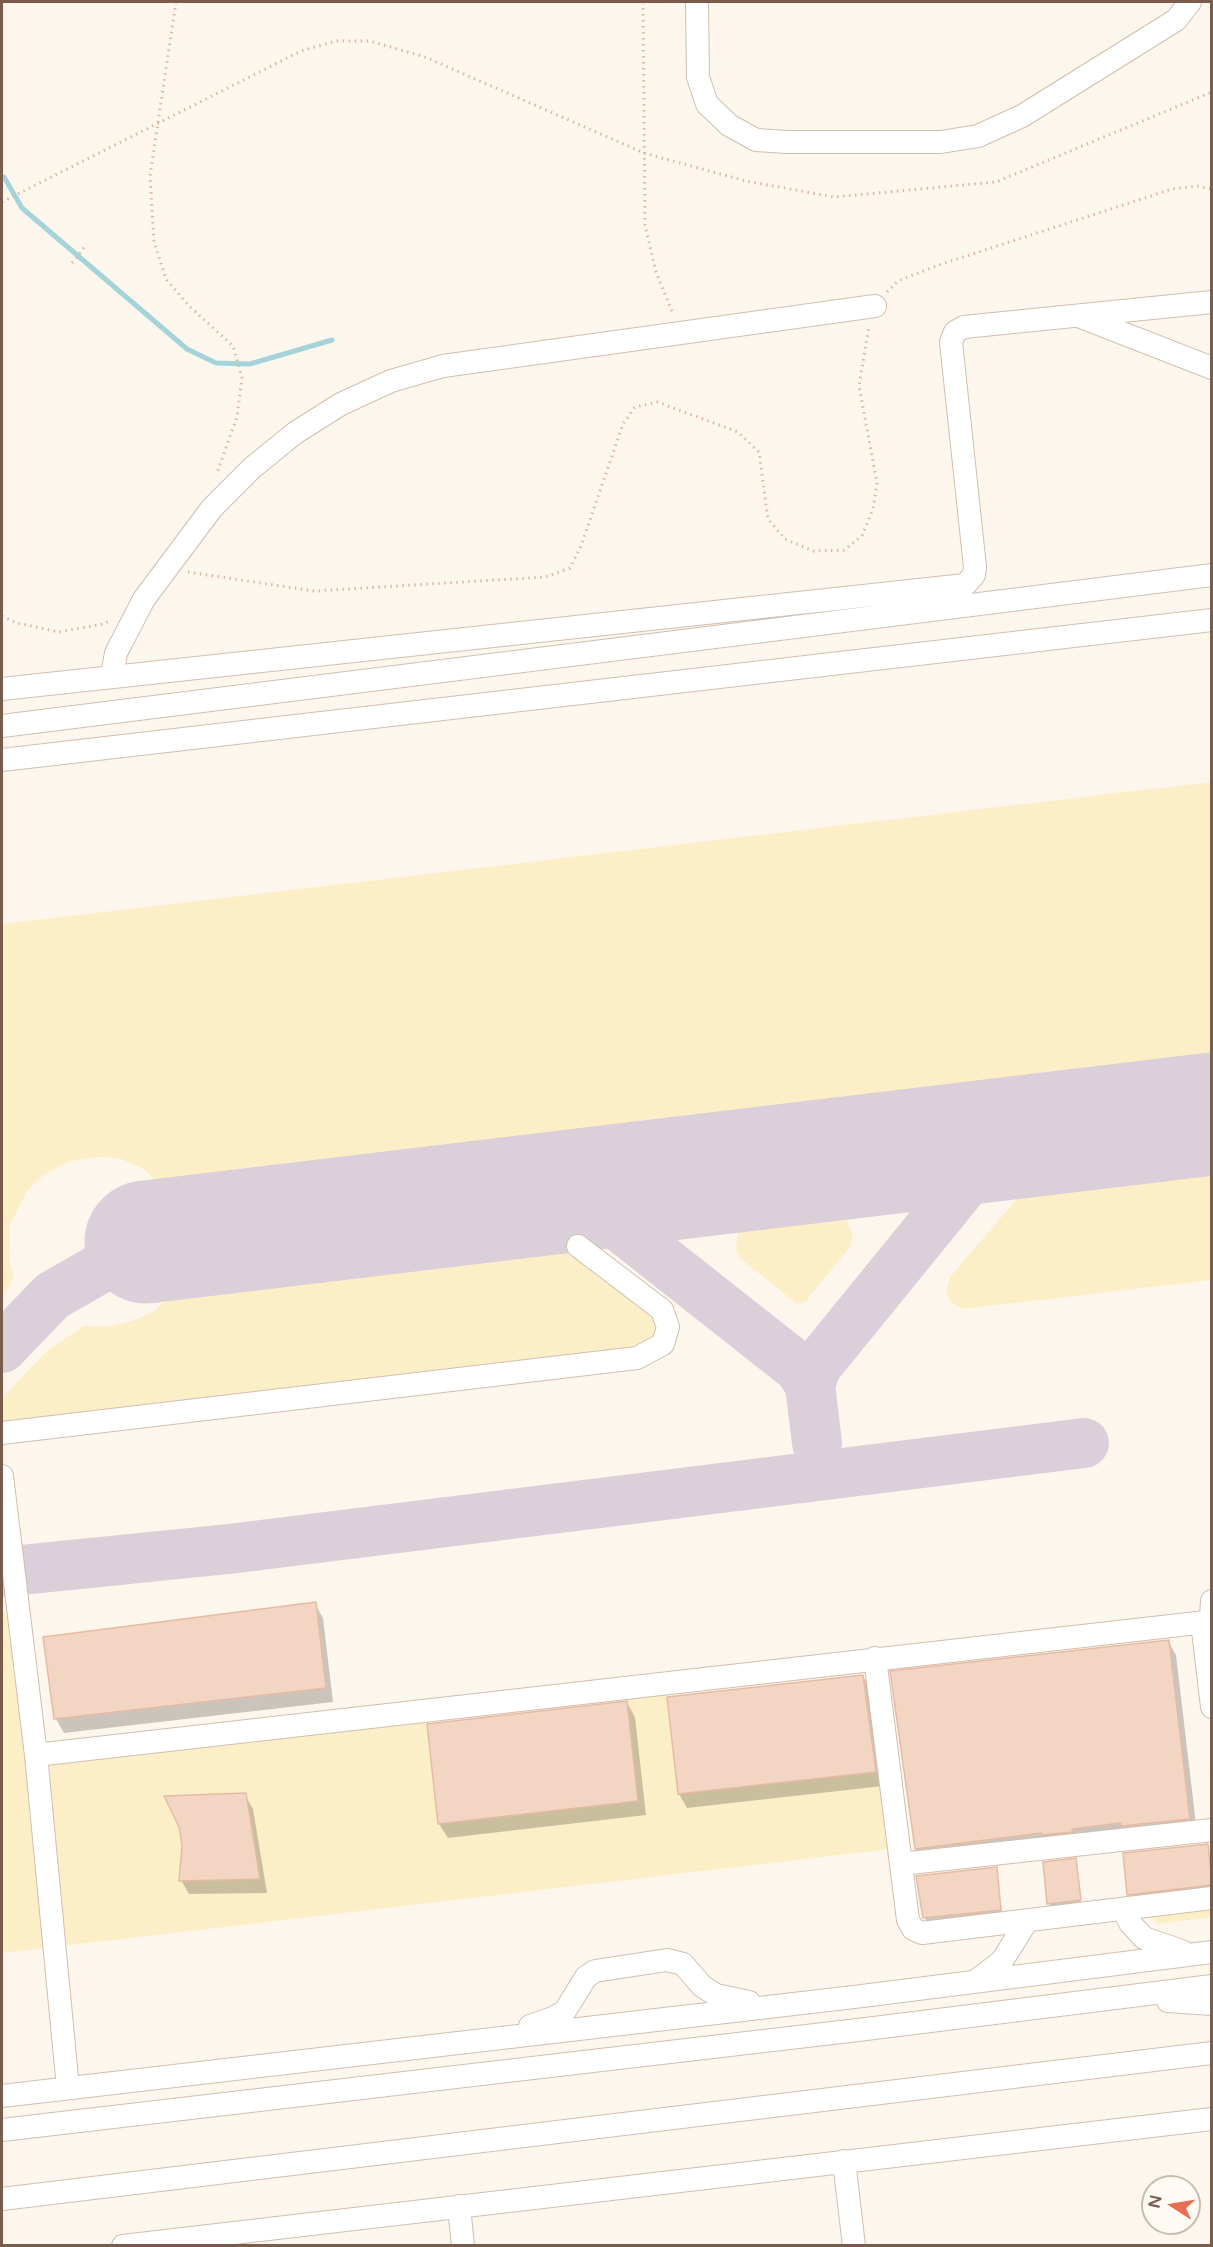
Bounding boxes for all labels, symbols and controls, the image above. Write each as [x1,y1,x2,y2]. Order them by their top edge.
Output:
north arrow [1141,2175,1201,2235]
text: N [1144,2193,1166,2210]

